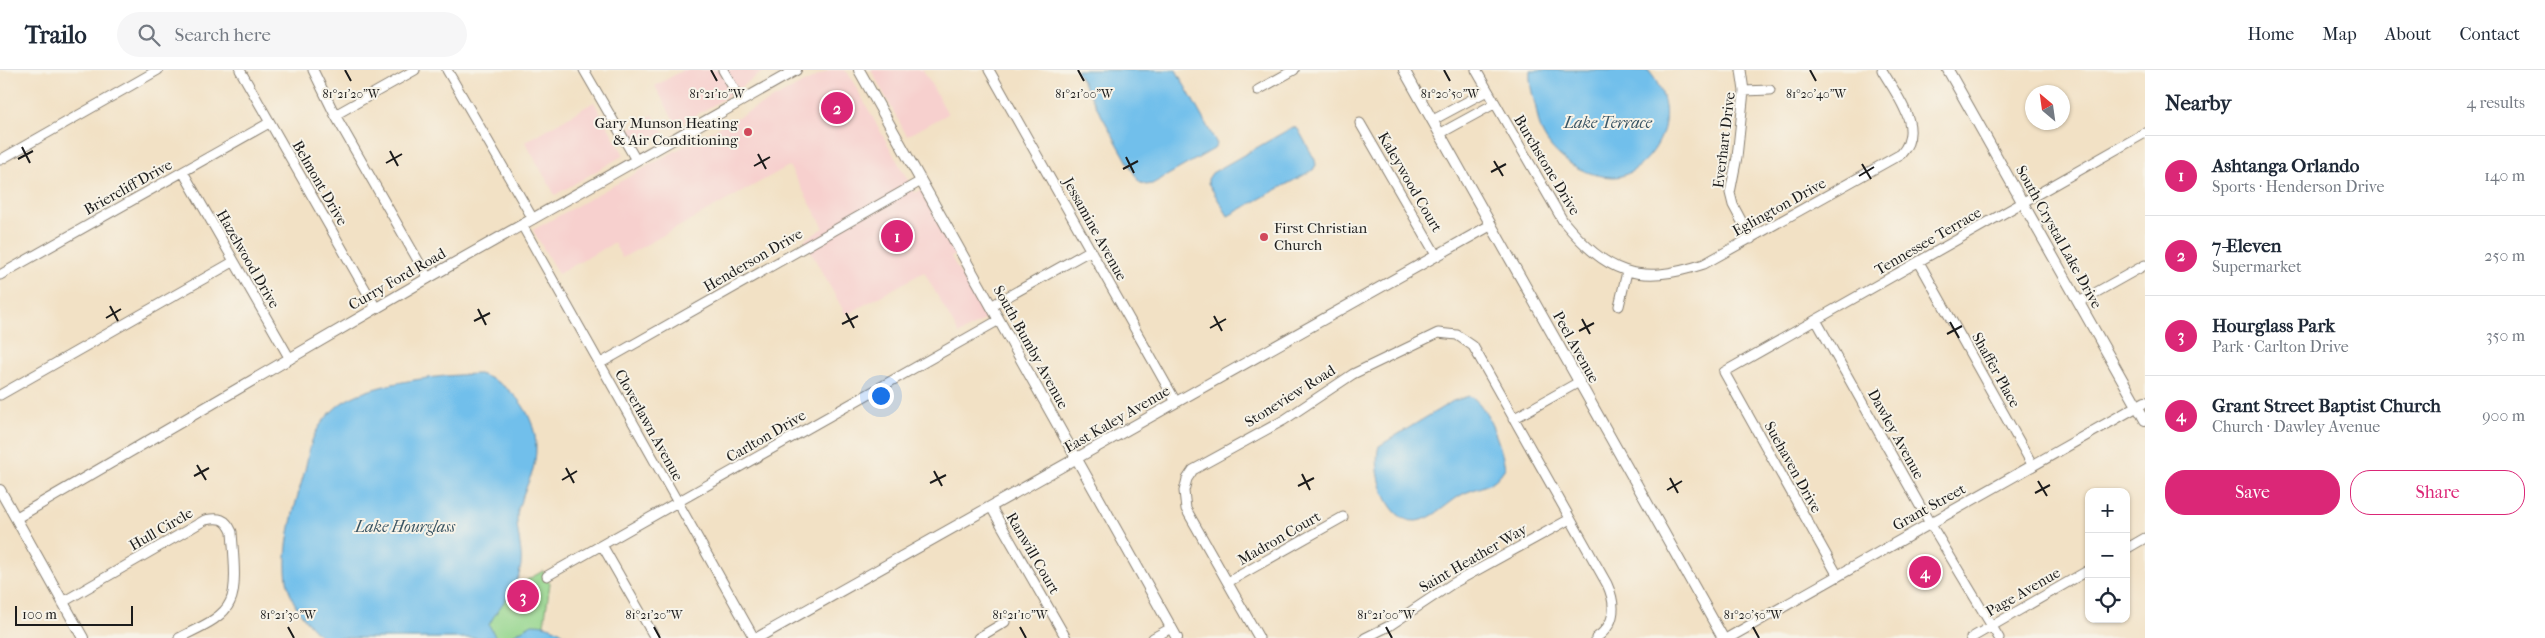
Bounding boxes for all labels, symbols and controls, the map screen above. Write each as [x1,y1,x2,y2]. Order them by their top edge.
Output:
search box [117,12,467,57]
text: Trailo [25,21,87,49]
icon: search [135,21,163,49]
text: Search here [175,24,271,46]
text: Home [2247,24,2294,45]
text: Map [2322,24,2357,45]
text: About [2385,24,2431,45]
text: Contact [2459,24,2520,45]
north arrow [2025,85,2070,130]
text: 81°21'20"W [323,87,381,101]
text: 81°21'10"W [690,87,746,101]
text: 81°21'00"W [1055,87,1114,101]
text: 81°20'50"W [1421,87,1480,101]
text: 81°20'40"W [1786,87,1847,101]
pin: 2 [821,89,853,127]
street label: Everhart Drive [1709,90,1739,189]
text: Nearby [2165,91,2231,115]
text: 4 results [2467,93,2525,112]
street label: Burchstone Drive [1510,112,1584,219]
water label: Lake Terrace [1563,113,1653,132]
place label: Gary Munson Heating & Air Conditioning [595,114,739,149]
marker: Gary Munson Heating & Air Conditioning [742,126,754,138]
street label: Kaleywood Court [1374,129,1446,236]
street label: Belmont Drive [288,137,352,229]
street label: Briercliff Drive [81,155,176,219]
text: Ashtanga Orlando [2212,155,2359,177]
street label: South Crystal Lake Drive [2012,162,2106,312]
text: 1 [2178,166,2184,185]
text: 140 m [2484,166,2525,185]
street label: Jessamine Avenue [1059,173,1131,284]
street label: Eglington Drive [1729,174,1829,240]
text: Sports · Henderson Drive [2212,177,2384,196]
street label: Tennessee Terrace [1871,203,1985,279]
street label: Hazelwood Drive [212,206,284,312]
pin: 1 [881,217,913,255]
place label: First Christian Church [1274,219,1368,254]
street label: Henderson Drive [700,224,806,296]
marker: First Christian Church [1258,231,1270,243]
text: 7-Eleven [2212,235,2282,257]
street label: Curry Ford Road [345,244,449,314]
text: 2 [2177,246,2185,265]
text: 250 m [2484,246,2525,265]
text: Supermarket [2212,257,2302,276]
street label: South Bumby Avenue [990,282,1073,412]
street label: Peel Avenue [1549,308,1603,387]
text: Hourglass Park [2212,315,2335,337]
text: 3 [2178,326,2184,345]
text: 350 m [2486,326,2525,345]
street label: Shaffer Place [1968,329,2024,411]
text: Park · Carlton Drive [2212,337,2349,356]
street label: Stoneview Road [1241,361,1339,431]
street label: Cloverlawn Avenue [611,366,687,484]
street label: East Kaley Avenue [1061,381,1174,457]
your location [868,383,894,409]
street label: Dawley Avenue [1864,386,1928,483]
text: Grant Street Baptist Church [2212,395,2441,417]
street label: Carlton Drive [723,406,809,466]
text: 4 [2176,406,2186,425]
text: 900 m [2482,406,2525,425]
text: Church · Dawley Avenue [2212,417,2380,436]
street label: Suehaven Drive [1760,418,1826,516]
button: Save [2165,470,2340,515]
button: Share [2350,470,2525,515]
street label: Grant Street [1889,479,1969,534]
map controls [2085,488,2130,623]
button: + [2085,488,2130,533]
street label: Hull Circle [126,503,197,554]
street label: Madron Court [1234,507,1324,569]
street label: Ranwill Court [1002,509,1064,598]
water label: Lake Hourglass [354,517,456,536]
street label: Saint Heather Way [1416,519,1531,596]
button: − [2085,533,2130,578]
pin: 4 [1909,553,1941,591]
street label: Page Avenue [1983,563,2064,621]
pin: 3 [507,577,539,615]
button: locate [2085,578,2130,623]
scale bar [15,603,132,626]
text: 100 m [22,606,57,623]
text: 81°21'30"W [260,608,317,622]
text: 81°21'20"W [626,608,684,622]
text: 81°21'10"W [993,608,1049,622]
text: 81°21'00"W [1357,608,1416,622]
text: 81°20'50"W [1724,608,1783,622]

